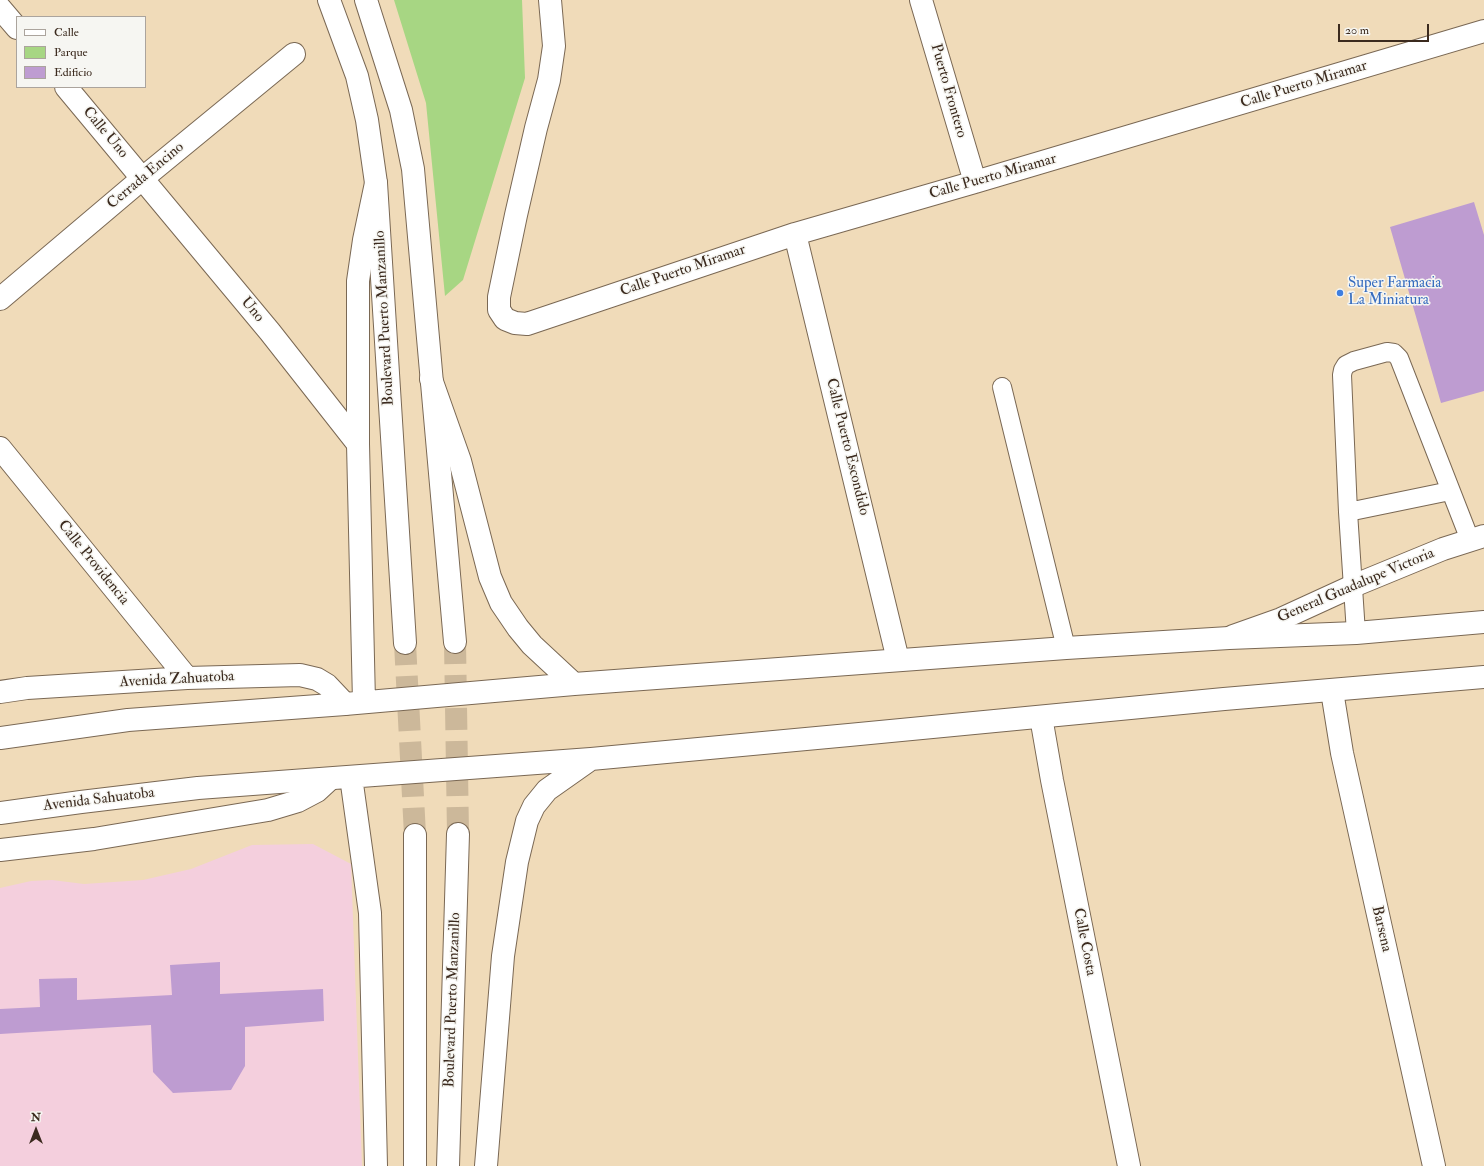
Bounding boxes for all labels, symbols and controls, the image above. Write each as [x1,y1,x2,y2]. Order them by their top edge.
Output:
legend [16,16,146,88]
scale bar [1340,16,1431,42]
text: 20 m [1345,23,1369,38]
text: Calle [54,25,79,40]
street label: Puerto Frontero [926,42,970,140]
text: Parque [54,45,88,60]
street label: Calle Puerto Miramar [1239,57,1369,113]
text: Edificio [54,65,92,80]
street label: Calle Uno [78,104,132,162]
street label: Cerrada Encino [104,139,188,213]
street label: Calle Puerto Miramar [927,150,1059,204]
street label: Boulevard Puerto Manzanillo [371,230,399,406]
street label: Calle Puerto Miramar [618,241,748,301]
place label: Super Farmacia La Miniatura [1348,275,1441,310]
marker: Super Farmacia La Miniatura [1335,288,1345,298]
street label: Uno [236,294,268,326]
street label: Calle Puerto Escondido [821,377,873,517]
street label: Calle Providencia [53,517,133,609]
street label: General Guadalupe Victoria [1275,545,1437,627]
street label: Avenida Zahuatoba [119,668,235,692]
street label: Avenida Sahuatoba [42,784,156,816]
street label: Barsena [1367,904,1395,954]
street label: Calle Costa [1069,907,1099,977]
street label: Boulevard Puerto Manzanillo [441,912,465,1088]
north arrow [16,1110,56,1150]
text: N [31,1111,41,1124]

